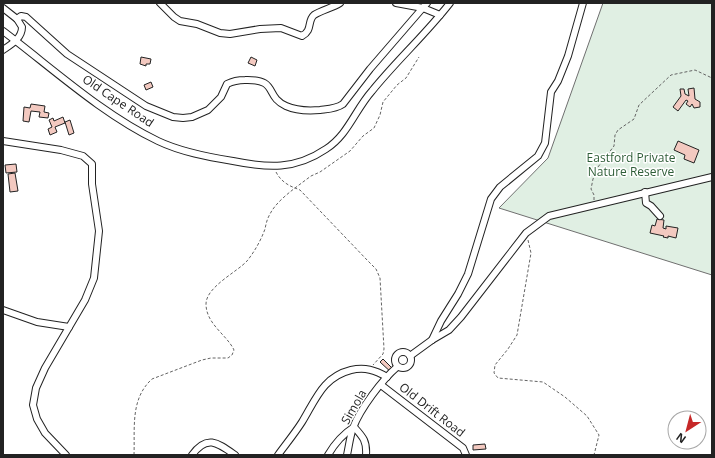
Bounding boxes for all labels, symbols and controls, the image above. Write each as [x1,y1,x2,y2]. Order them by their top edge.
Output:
street label: Old Cape Road [79,70,157,131]
park label: Eastford Private Nature Reserve [587,149,676,180]
street label: Old Drift Road [396,378,469,441]
street label: Simola [337,386,370,427]
north arrow [667,410,707,450]
text: N [673,430,689,447]

